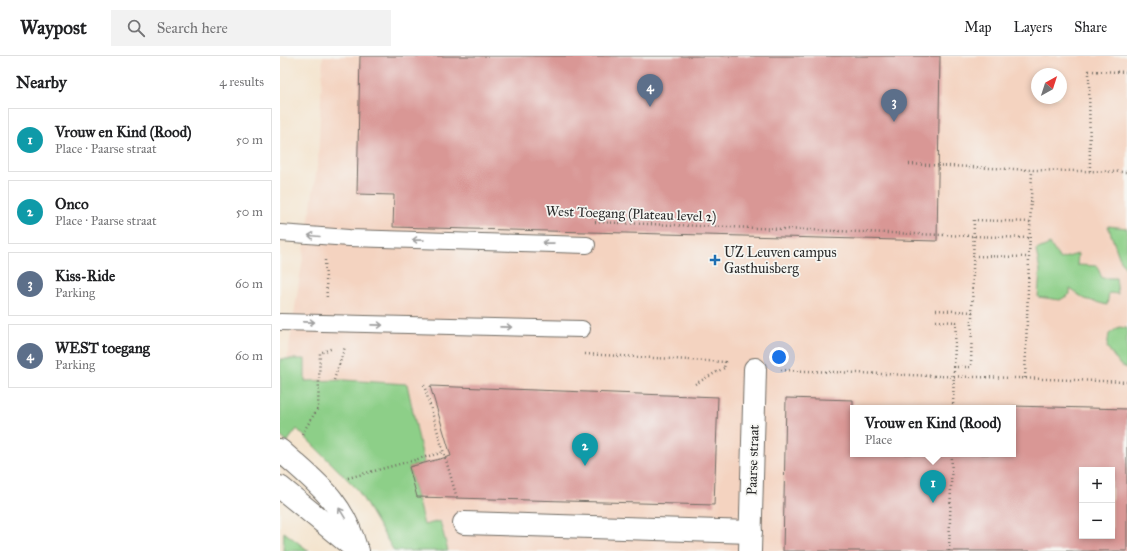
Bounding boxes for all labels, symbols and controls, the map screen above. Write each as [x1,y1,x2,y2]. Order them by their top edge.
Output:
search box [111,10,391,46]
text: Waypost [20,16,87,39]
icon: search [125,17,147,39]
text: Search here [157,19,228,37]
text: Map [964,19,992,36]
text: Layers [1014,19,1052,36]
text: Share [1074,19,1107,36]
north arrow [1031,68,1067,104]
text: Nearby [16,72,67,93]
text: 4 results [219,74,264,90]
pin: 4 [637,74,663,107]
pin: 3 [881,89,907,122]
text: Vrouw en Kind (Rood) [55,123,192,141]
text: 1 [27,132,33,148]
text: 50 m [236,132,263,148]
text: Place · Paarse straat [55,141,157,157]
text: Onco [55,195,89,213]
street label: West Toegang (Plateau level 2) [545,203,717,226]
text: 2 [27,204,33,220]
text: 50 m [236,204,263,220]
text: Place · Paarse straat [55,213,157,229]
one-way arrow [308,233,321,240]
one-way arrow [412,236,425,244]
one-way arrow [542,240,555,247]
place label: UZ Leuven campus Gasthuisberg [724,244,837,277]
marker: UZ Leuven campus Gasthuisberg [709,254,721,266]
text: Kiss-Ride [55,267,115,285]
text: 3 [27,276,33,292]
text: 60 m [235,276,263,292]
text: Parking [55,285,95,301]
one-way arrow [302,318,315,326]
one-way arrow [370,321,383,328]
one-way arrow [499,323,512,331]
text: WEST toegang [55,339,150,357]
your location [769,347,789,367]
text: 4 [26,348,34,364]
text: 60 m [235,348,263,364]
text: Parking [55,357,95,373]
popup [850,405,1016,457]
text: Vrouw en Kind (Rood) [865,414,1001,432]
street label: Paarse straat [743,424,763,496]
text: Place [865,432,892,448]
pin: 2 [572,433,598,466]
map controls [1079,467,1115,539]
button: + [1079,467,1115,503]
pin: 1 [920,470,946,503]
button: − [1079,503,1115,539]
one-way arrow [337,507,345,519]

